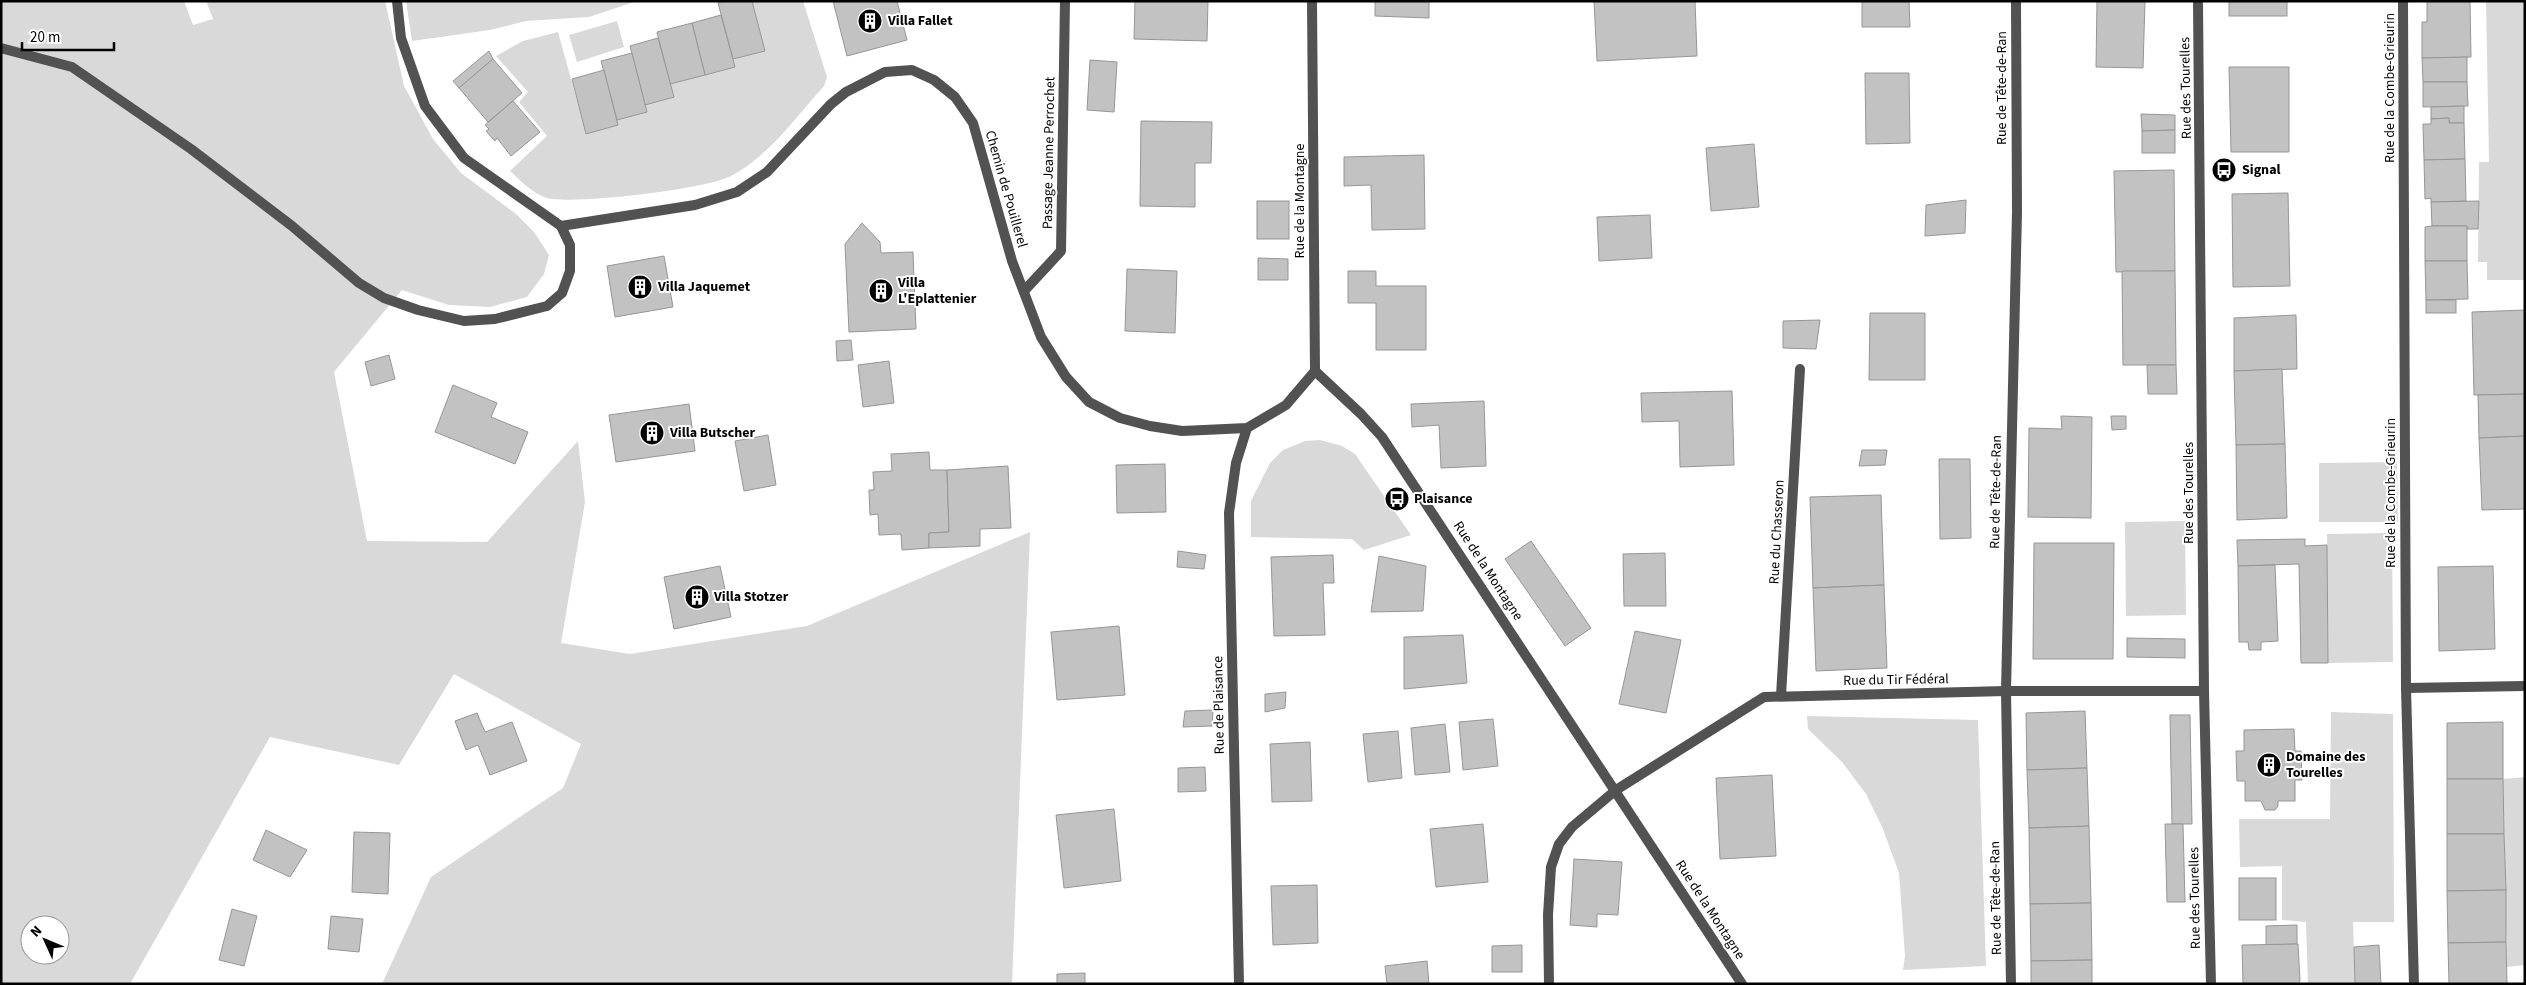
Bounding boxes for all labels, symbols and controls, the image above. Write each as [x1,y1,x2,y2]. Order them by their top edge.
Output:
building icon: Villa Fallet [857,8,883,34]
place label: Villa Fallet [887,11,953,31]
street label: Rue de la Combe-Grieurin [2380,13,2400,163]
scale bar [22,20,115,52]
text: 20 m [30,27,60,48]
street label: Rue de Tête-de-Ran [1992,31,2012,145]
street label: Rue des Tourelles [2175,37,2197,139]
street label: Passage Jeanne Perrochet [1038,76,1060,229]
street label: Chemin de Pouillerel [980,128,1032,250]
street label: Rue de la Montagne [1290,144,1310,258]
bus stop icon: Signal [2211,157,2237,183]
place label: Signal [2242,160,2281,180]
place label: Villa L'Eplattenier [897,273,977,309]
building icon: Villa Jaquemet [627,274,653,300]
place label: Villa Jaquemet [657,277,751,297]
building icon: Villa L'Eplattenier [868,278,894,304]
street label: Rue de la Combe-Grieurin [2381,418,2401,568]
building icon: Villa Butscher [639,420,665,446]
place label: Villa Butscher [669,423,755,443]
street label: Rue de Tête-de-Ran [1985,435,2007,549]
street label: Rue des Tourelles [2179,442,2199,544]
street label: Rue du Chasseron [1764,479,1790,585]
bus stop icon: Plaisance [1384,486,1410,512]
place label: Plaisance [1414,489,1473,509]
street label: Rue de la Montagne [1448,517,1528,625]
building icon: Villa Stotzer [684,584,710,610]
place label: Villa Stotzer [713,587,789,607]
street label: Rue de Plaisance [1208,656,1230,754]
street label: Rue du Tir Fédéral [1843,669,1949,691]
place label: Domaine des Tourelles [2286,747,2365,783]
building icon: Domaine des Tourelles [2256,752,2282,778]
street label: Rue de Tête-de-Ran [1985,841,2007,955]
street label: Rue des Tourelles [2184,847,2206,949]
street label: Rue de la Montagne [1670,856,1750,964]
north arrow [20,915,70,965]
text: N [26,921,47,942]

